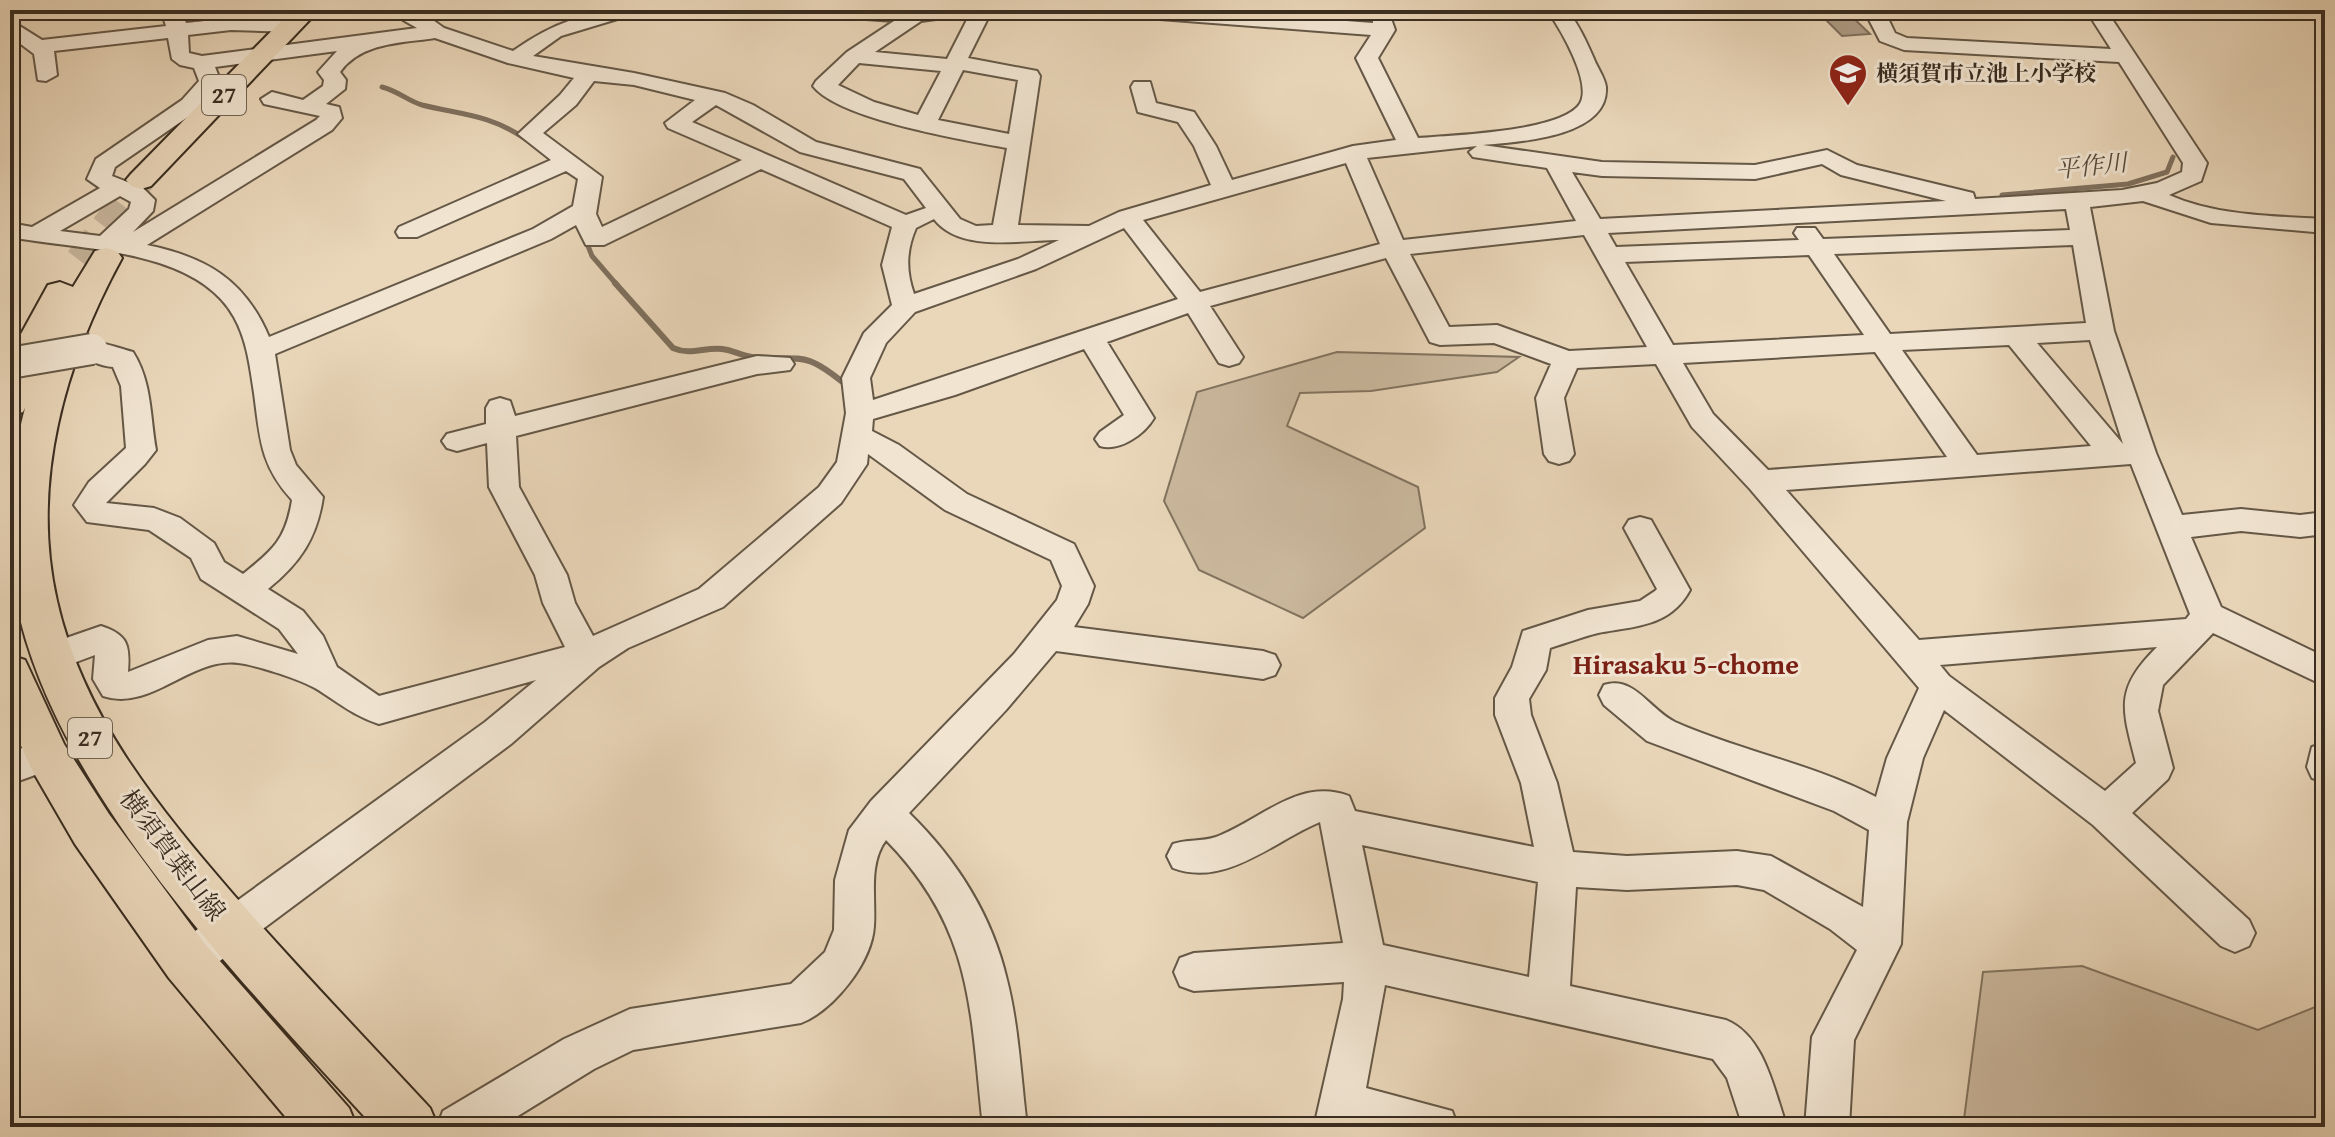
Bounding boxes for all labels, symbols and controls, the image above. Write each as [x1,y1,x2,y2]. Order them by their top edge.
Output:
school or university icon: 横須賀市立池上小学校 [1827,52,1869,107]
place label: 横須賀市立池上小学校 [1876,57,2096,89]
road number: 27 [202,75,246,115]
water label: 平作川 [2053,144,2132,187]
district label: Hirasaku 5-chome [1573,643,1799,684]
road number: 27 [68,718,112,758]
street label: 横須賀葉山線 [111,781,236,929]

